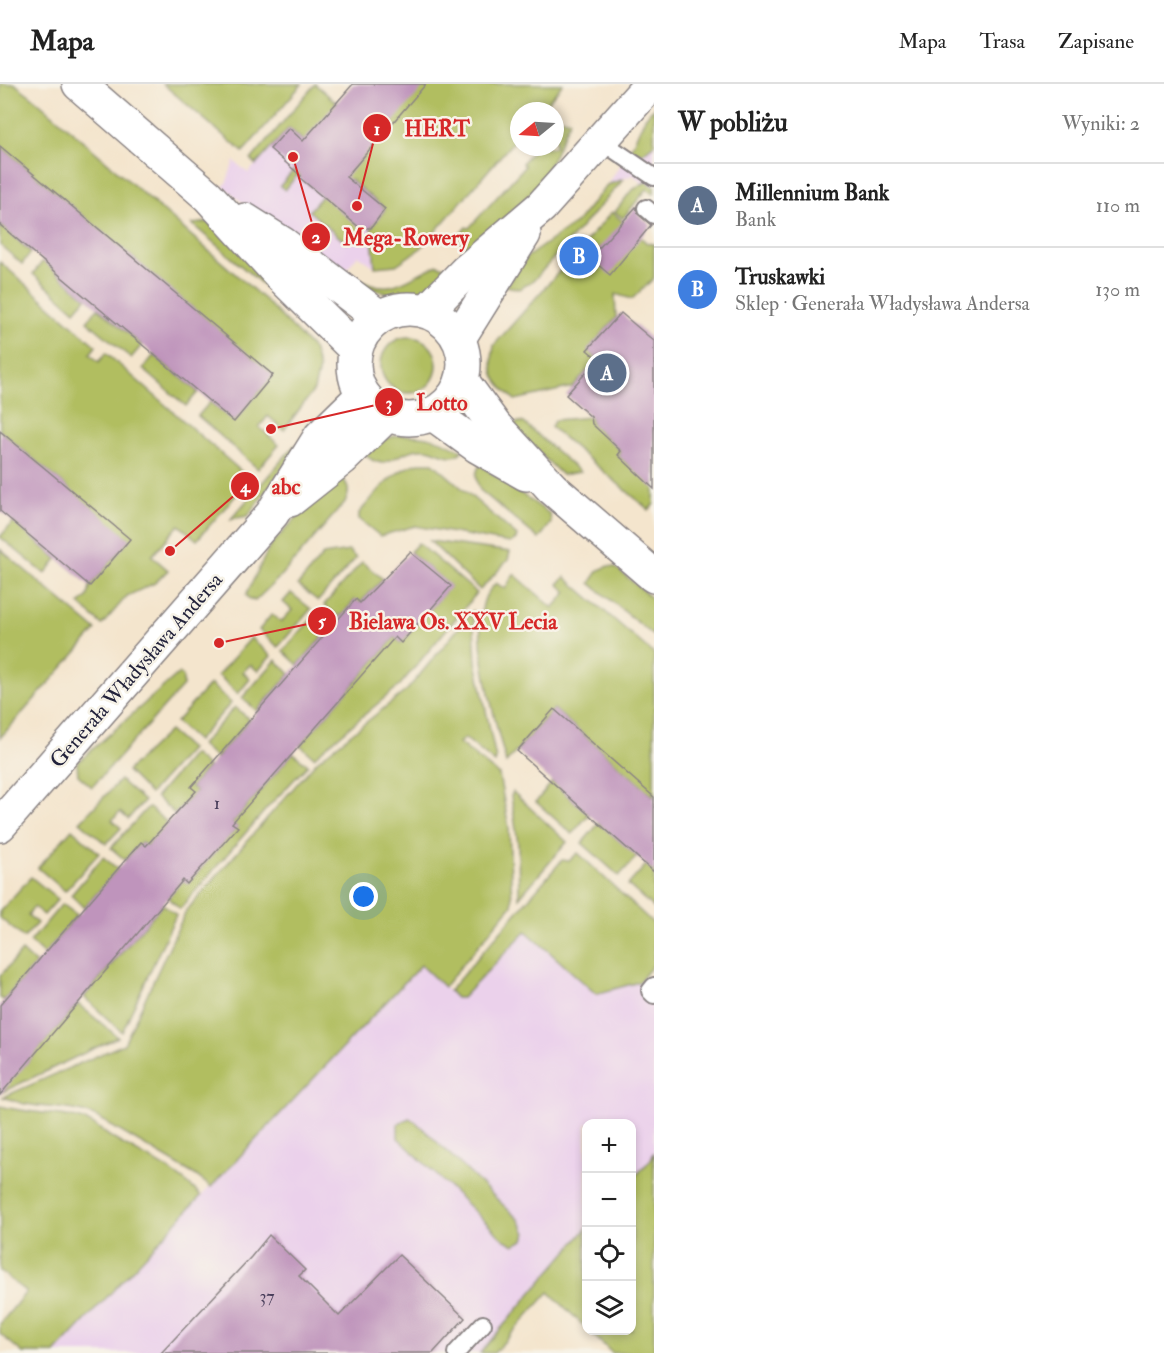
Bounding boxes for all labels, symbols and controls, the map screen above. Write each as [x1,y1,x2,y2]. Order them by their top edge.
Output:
text: Mapa [30,24,94,59]
text: Mapa [898,28,946,55]
text: Trasa [979,28,1025,55]
text: Zapisane [1058,28,1134,55]
north arrow [510,102,564,156]
text: W pobliżu [678,107,788,139]
callout: HERT [362,108,482,148]
text: Wyniki: 2 [1062,111,1140,136]
text: HERT [404,115,470,143]
text: 1 [374,118,380,141]
text: Millennium Bank [735,179,889,207]
text: A [691,193,704,218]
text: 110 m [1096,193,1140,218]
text: Bank [735,207,776,232]
callout: Mega-Rowery [301,217,480,257]
text: Mega-Rowery [342,224,470,253]
text: 2 [311,226,321,249]
pin: B [560,234,598,279]
text: Truskawki [735,263,825,291]
text: B [691,277,704,302]
text: 130 m [1095,277,1140,302]
text: Sklep · Generała Władysława Andersa [735,291,1030,316]
pin: A [588,350,626,396]
callout: Lotto [374,382,480,422]
text: Lotto [416,389,468,417]
text: 3 [386,392,393,415]
callout: abc [230,466,313,506]
text: abc [272,473,300,501]
text: 4 [239,475,251,498]
street label: Generała Władysława Andersa [44,567,229,774]
callout: Bielawa Os. XXV Lecia [307,601,569,641]
text: Bielawa Os. XXV Lecia [349,608,558,636]
text: 5 [318,610,327,633]
house number: 1 [214,792,220,815]
your location [349,882,378,911]
map controls [582,1119,636,1335]
button: + [582,1119,636,1173]
button: − [582,1173,636,1227]
button: locate [582,1227,636,1281]
button: layers [582,1281,636,1335]
house number: 37 [259,1285,275,1308]

